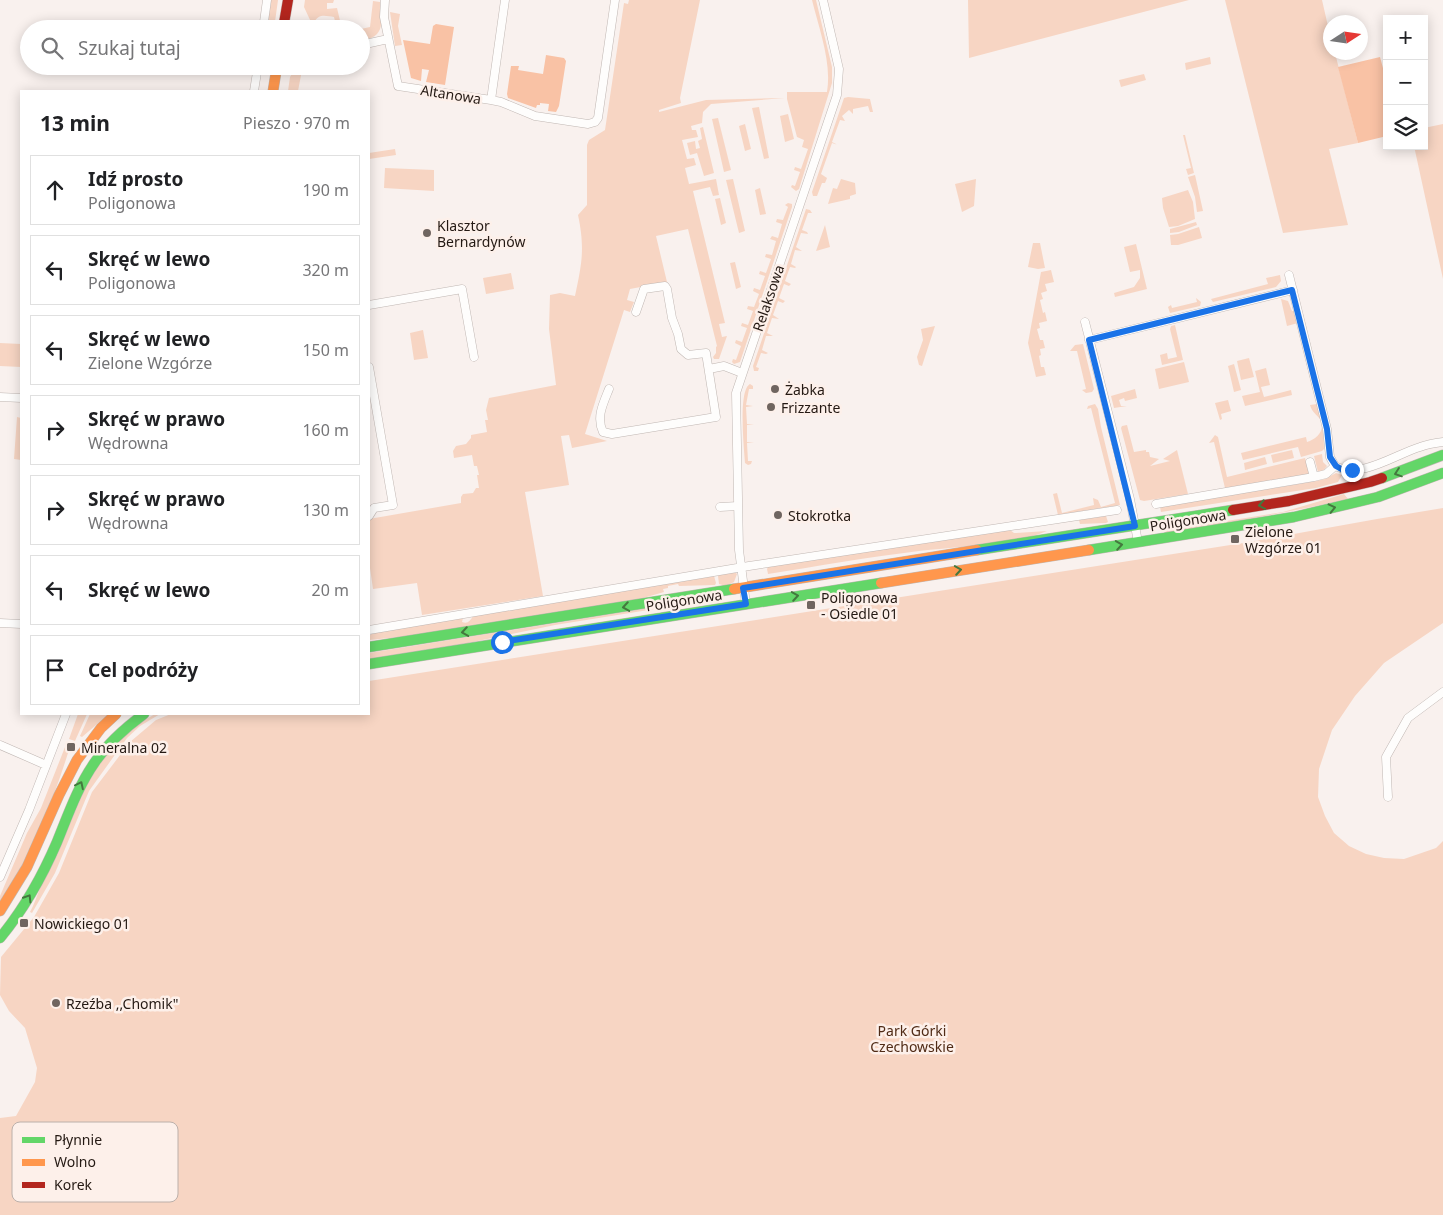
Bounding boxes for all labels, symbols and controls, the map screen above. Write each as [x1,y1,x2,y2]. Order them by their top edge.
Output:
north arrow [1323,15,1368,60]
map controls [1383,15,1428,150]
button: + [1383,15,1428,60]
search box [20,20,370,75]
icon: search [38,34,66,62]
text: Szukaj tutaj [78,35,181,61]
button: − [1383,60,1428,105]
street label: Altanowa [419,80,483,108]
button: layers [1383,105,1428,150]
text: 13 min [40,109,110,137]
text: Pieszo · 970 m [243,112,350,134]
text: Idź prosto [88,166,183,192]
icon: ahead [41,176,69,204]
text: 190 m [302,179,349,201]
text: Poligonowa [88,192,176,214]
place label: Klasztor Bernardynów [437,216,525,251]
marker: Klasztor Bernardynów [421,227,433,239]
text: Skręć w lewo [88,246,210,272]
icon: left [41,256,69,284]
text: 320 m [302,259,349,281]
street label: Relaksowa [748,262,788,334]
text: Poligonowa [88,272,176,294]
text: Skręć w lewo [88,326,210,352]
icon: left [41,336,69,364]
text: 150 m [302,339,349,361]
text: Zielone Wzgórze [88,352,212,374]
place label: Żabka [785,380,825,399]
marker: Żabka [769,383,781,395]
place label: Frizzante [781,398,840,417]
marker: Frizzante [765,401,777,413]
text: Skręć w prawo [88,406,225,432]
icon: right [41,416,69,444]
text: 160 m [302,419,349,441]
text: Wędrowna [88,432,169,454]
route end [1341,459,1364,482]
one-way arrow [1394,467,1402,477]
text: Skręć w prawo [88,486,225,512]
icon: right [41,496,69,524]
text: 130 m [302,499,349,521]
one-way arrow [1258,500,1266,510]
one-way arrow [1328,503,1337,514]
street label: Poligonowa [1149,505,1227,535]
place label: Stokrotka [788,506,851,525]
marker: Stokrotka [772,509,784,521]
text: Wędrowna [88,512,169,534]
place label: Zielone Wzgórze 01 [1245,522,1322,557]
marker: Zielone Wzgórze 01 [1229,533,1241,545]
one-way arrow [1115,540,1123,551]
one-way arrow [954,566,963,576]
icon: left [41,576,69,604]
text: Skręć w lewo [88,577,210,603]
text: 20 m [312,579,349,601]
street label: Poligonowa [645,585,723,615]
place label: Poligonowa - Osiedle 01 [821,588,898,623]
one-way arrow [790,592,799,602]
marker: Poligonowa - Osiedle 01 [805,599,817,611]
one-way arrow [621,601,630,611]
one-way arrow [461,626,469,637]
route start [491,631,514,654]
icon: arrive [41,656,69,684]
text: Cel podróży [88,657,198,683]
place label: Mineralna 02 [81,738,167,757]
marker: Mineralna 02 [65,741,77,753]
one-way arrow [74,781,84,790]
one-way arrow [22,895,32,904]
place label: Nowickiego 01 [34,914,130,933]
marker: Nowickiego 01 [18,917,30,929]
place label: Rzeźba ,,Chomik" [66,994,178,1013]
marker: Rzeźba ,,Chomik" [50,997,62,1009]
park label: Park Górki Czechowskie [870,1021,954,1056]
legend [12,1122,178,1202]
text: Płynnie [54,1130,102,1149]
text: Wolno [54,1152,96,1171]
text: Korek [54,1175,93,1194]

